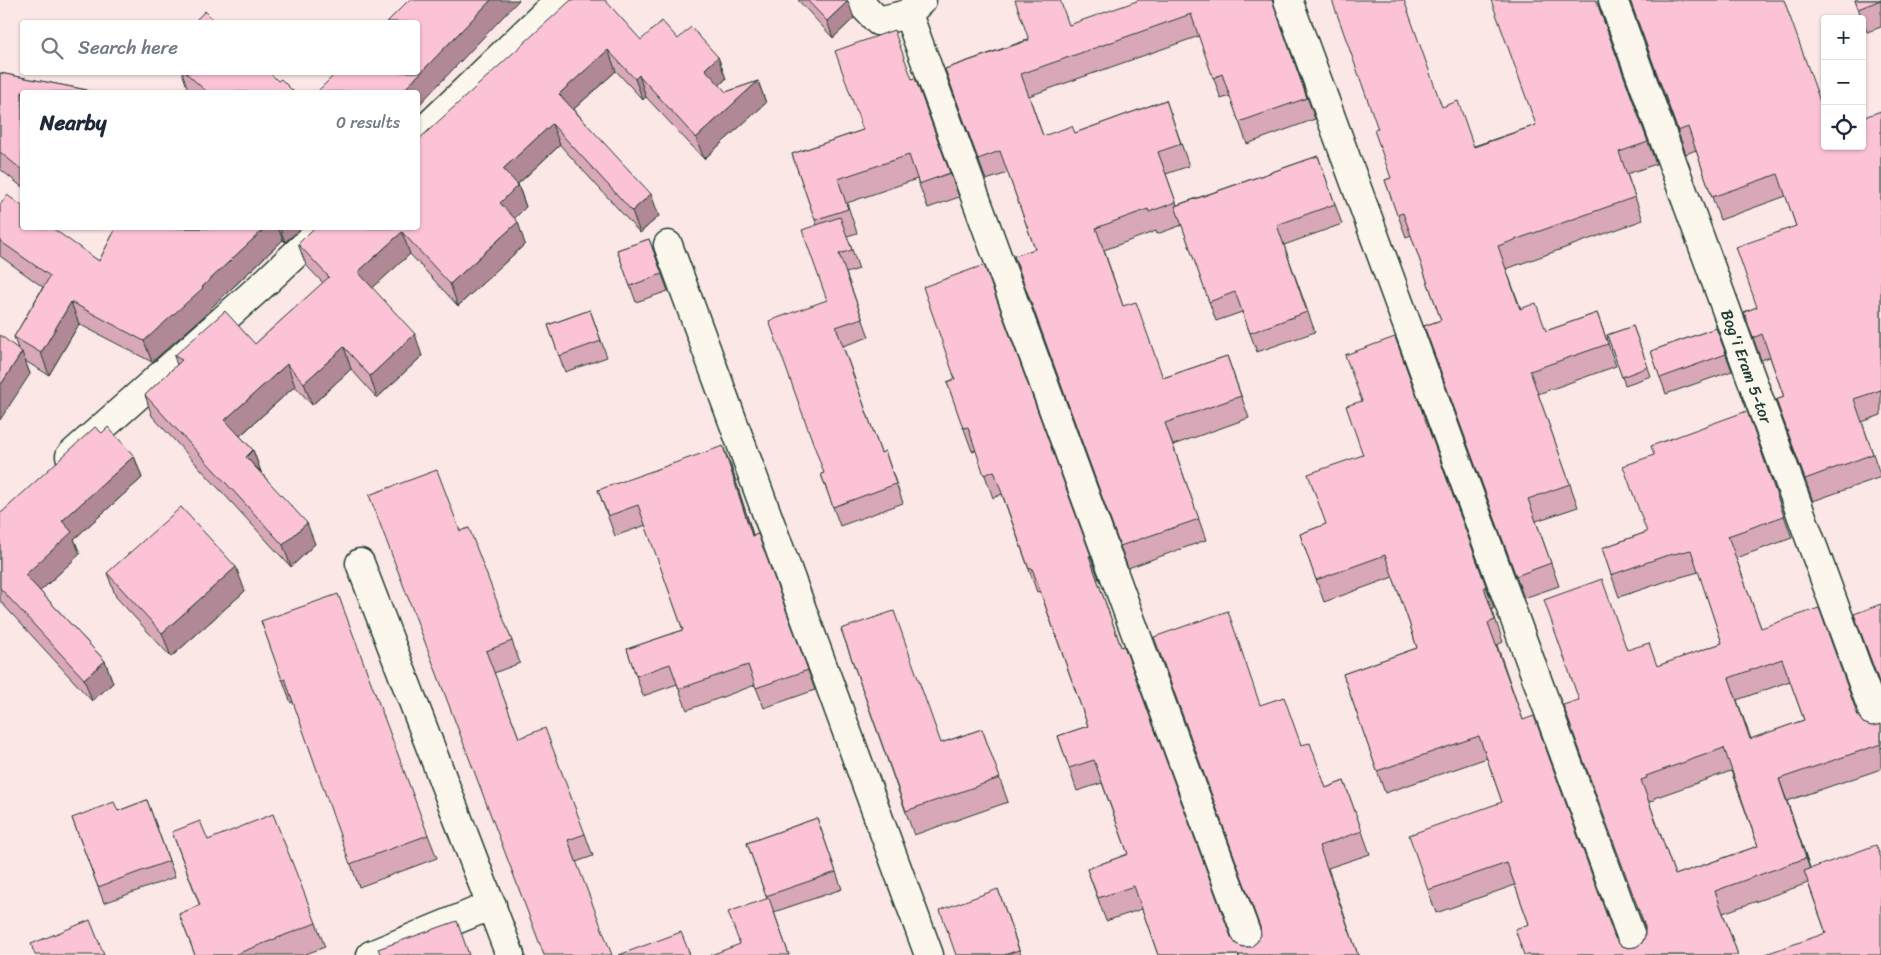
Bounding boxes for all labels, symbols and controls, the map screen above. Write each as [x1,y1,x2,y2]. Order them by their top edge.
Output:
map controls [1821,15,1866,150]
button: + [1821,15,1866,60]
search box [20,20,420,75]
text: Search here [78,31,178,64]
icon: search [38,34,66,62]
button: − [1821,60,1866,105]
text: Nearby [40,104,106,142]
button: locate [1821,105,1866,150]
text: 0 results [336,108,400,137]
street label: Bog'i Eram 5-tor [1712,305,1781,429]

